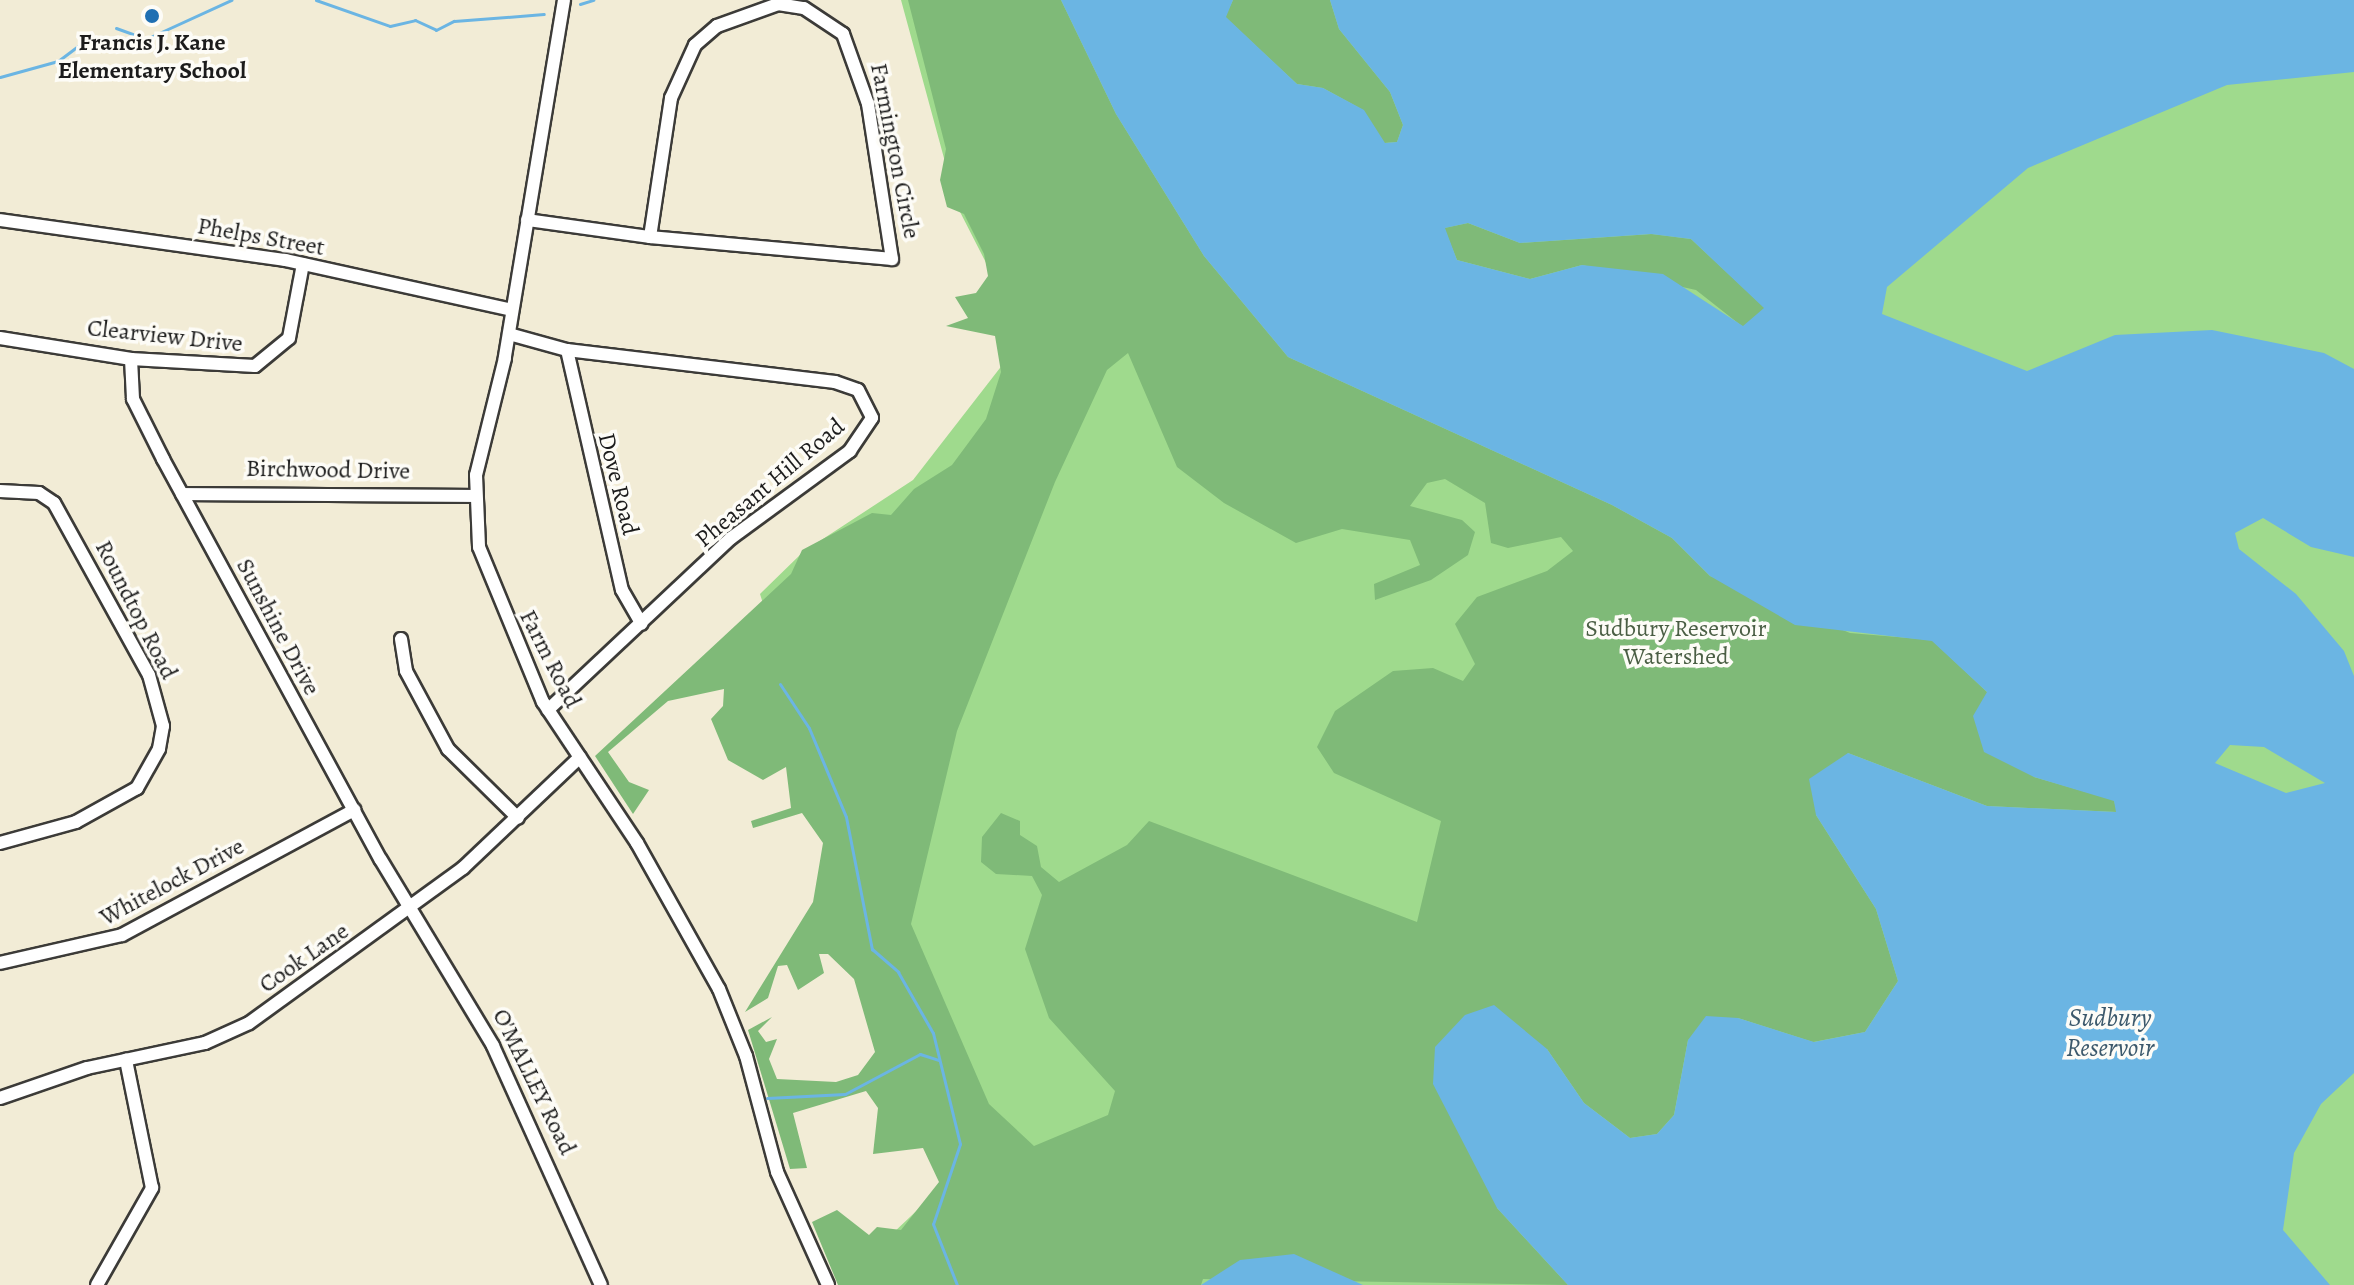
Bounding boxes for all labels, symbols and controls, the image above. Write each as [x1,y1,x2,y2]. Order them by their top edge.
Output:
marker: Francis J. Kane Elementary School [143,7,161,25]
place label: Francis J. Kane Elementary School [58,29,246,85]
street label: Farmington Circle [864,61,926,241]
street label: Phelps Street [195,212,327,262]
street label: Clearview Drive [86,314,244,358]
street label: Pheasant Hill Road [690,412,850,554]
street label: Dove Road [591,430,645,538]
street label: Birchwood Drive [246,454,410,486]
street label: Roundtop Road [89,536,183,684]
street label: Sunshine Drive [230,554,326,700]
street label: Farm Road [513,605,587,713]
park label: Sudbury Reservoir Watershed [1585,615,1767,671]
street label: Whitelock Drive [95,832,249,932]
street label: Cook Lane [254,917,354,999]
water label: Sudbury Reservoir [2066,1002,2154,1064]
street label: O'MALLEY Road [486,1004,582,1160]

